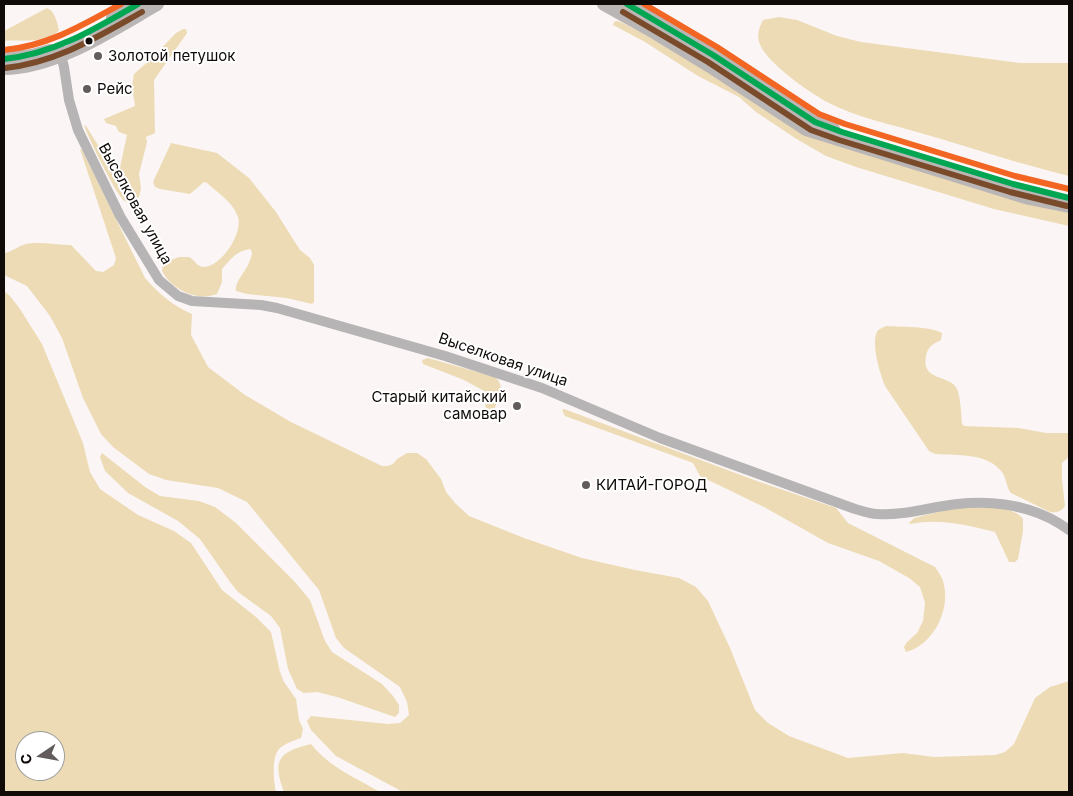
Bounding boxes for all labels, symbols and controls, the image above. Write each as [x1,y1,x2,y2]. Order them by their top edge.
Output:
unlabelled marker [84,36,94,46]
place label: Золотой петушок [108,47,235,65]
marker: Золотой петушок [92,50,104,62]
place label: Рейс [97,80,133,98]
marker: Рейс [81,83,93,95]
street label: Выселковая улица [94,140,176,268]
street label: Выселковая улица [436,329,570,391]
place label: Старый китайский самовар [372,388,507,423]
marker: Старый китайский самовар [511,400,523,412]
place label: КИТАЙ-ГОРОД [596,476,707,494]
marker: КИТАЙ-ГОРОД [580,479,592,491]
north arrow [15,731,65,781]
text: С [16,752,35,766]

